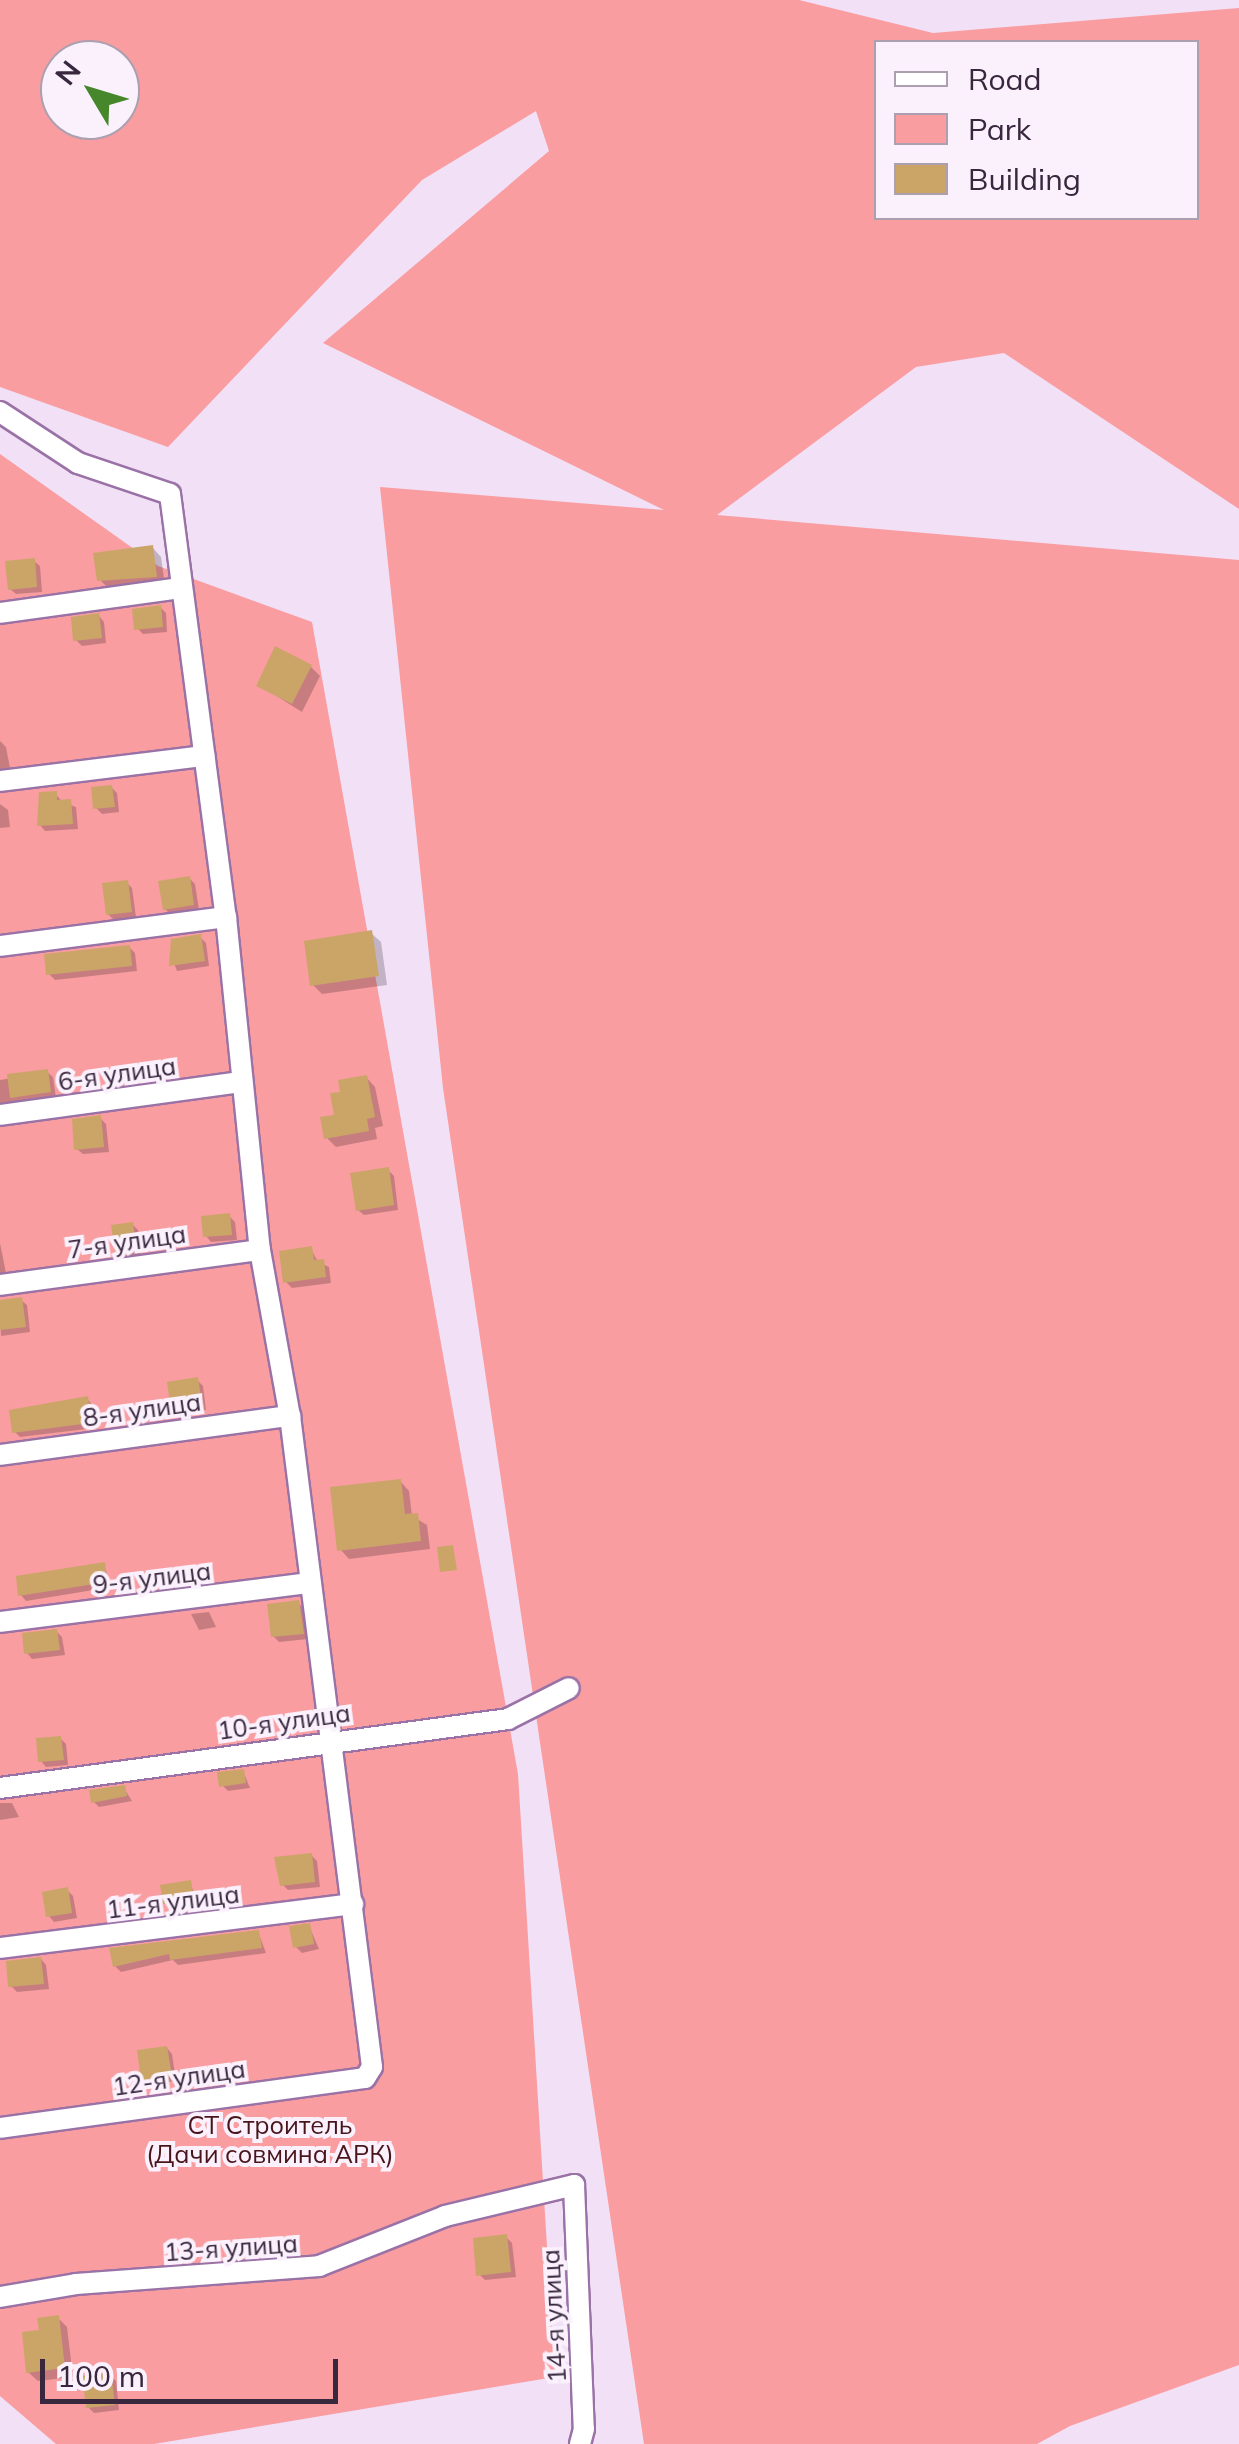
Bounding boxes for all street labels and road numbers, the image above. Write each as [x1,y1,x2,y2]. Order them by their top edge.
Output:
street label: 6-я улица [56,1051,178,1097]
street label: 7-я улица [66,1219,188,1265]
street label: 8-я улица [81,1387,203,1433]
street label: 9-я улица [91,1556,213,1600]
street label: 10-я улица [216,1698,352,1746]
street label: 11-я улица [105,1879,241,1925]
street label: 12-я улица [111,2054,247,2102]
street label: 13-я улица [163,2228,299,2268]
street label: 14-я улица [536,2248,572,2384]

